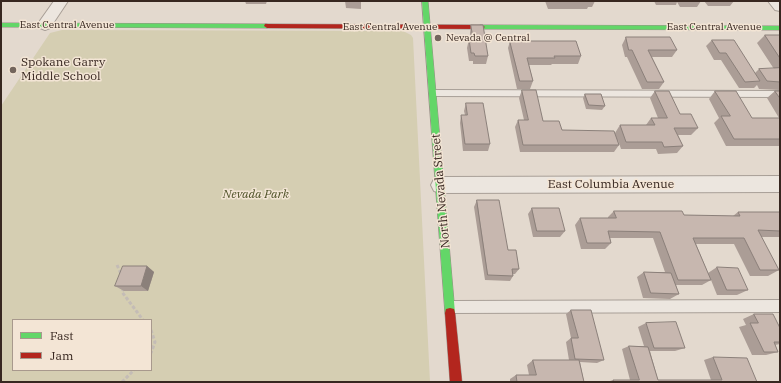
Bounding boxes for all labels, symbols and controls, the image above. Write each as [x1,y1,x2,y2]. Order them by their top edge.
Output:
street label: East Central Avenue [20,19,114,31]
street label: East Central Avenue [343,21,437,33]
street label: East Central Avenue [667,21,761,33]
place label: Nevada @ Central [446,32,530,44]
marker: Nevada @ Central [433,33,443,43]
place label: Spokane Garry Middle School [21,56,105,84]
marker: Spokane Garry Middle School [8,65,18,75]
street label: North Nevada Street [429,133,453,249]
street label: East Columbia Avenue [548,178,674,192]
park label: Nevada Park [223,188,289,202]
legend [12,319,152,371]
text: Fast [50,328,74,343]
text: Jam [50,348,73,363]

